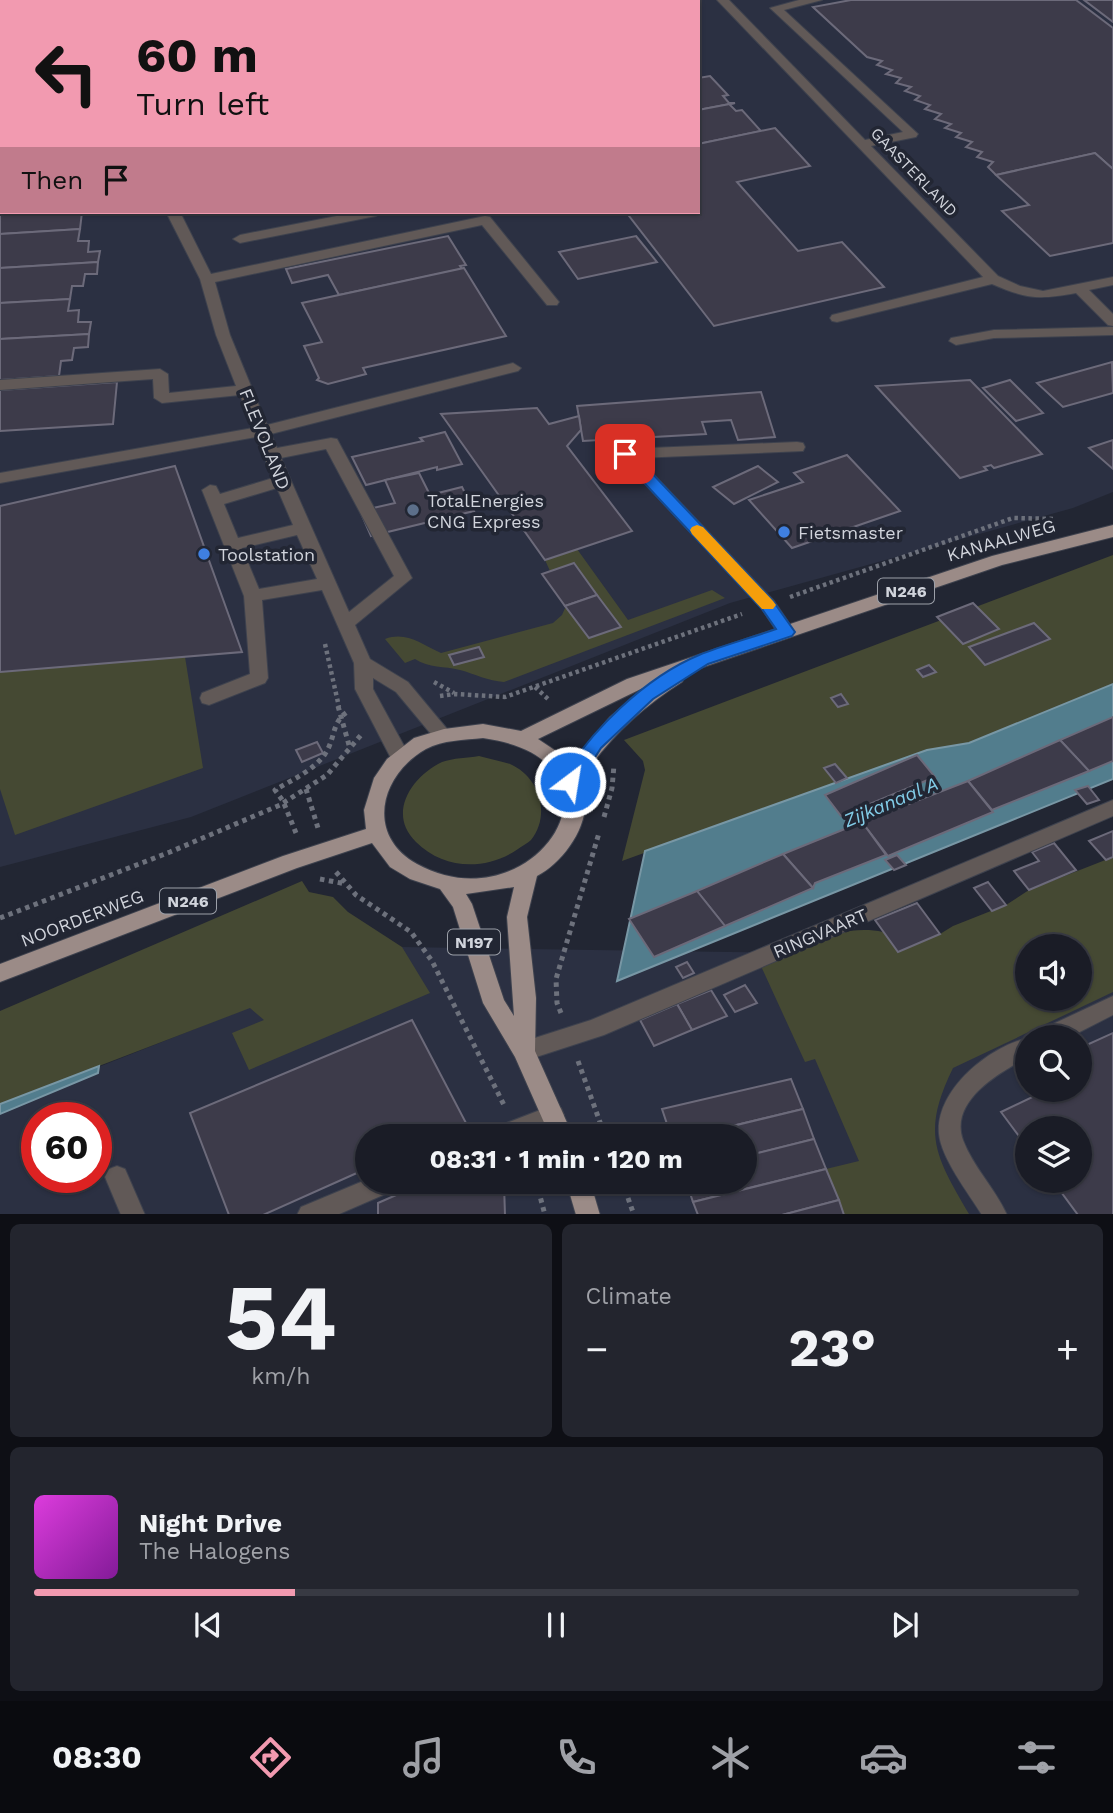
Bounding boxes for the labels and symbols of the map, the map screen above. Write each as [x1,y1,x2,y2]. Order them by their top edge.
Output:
street label: GAASTERLAND [867,124,961,220]
street label: FLEVOLAND [235,386,295,492]
pin [595,424,655,484]
place label: TotalEnergies CNG Express [427,490,544,532]
marker: TotalEnergies CNG Express [405,502,421,518]
street label: KANAALWEG [944,515,1058,565]
place label: Fietsmaster [798,522,903,543]
marker: Fietsmaster [776,524,792,540]
place label: Toolstation [218,544,315,565]
marker: Toolstation [196,546,212,562]
road number: N246 [878,578,934,604]
position arrow [533,745,607,819]
water label: Zijkanaal A [839,772,942,833]
street label: NOORDERWEG [18,885,146,951]
road number: N246 [160,888,216,914]
street label: RINGVAART [770,904,870,962]
road number: N197 [448,930,500,954]
speed limit sign: 60 [21,1102,112,1193]

